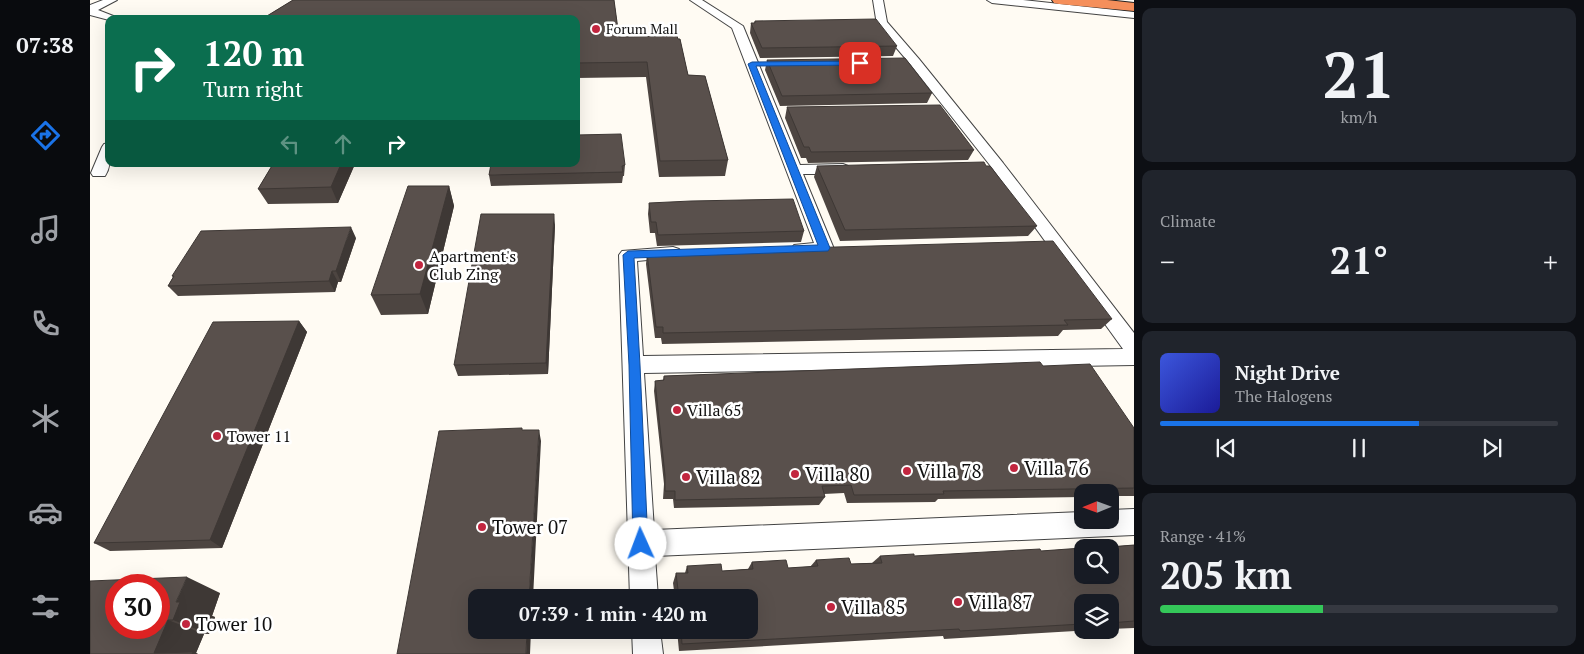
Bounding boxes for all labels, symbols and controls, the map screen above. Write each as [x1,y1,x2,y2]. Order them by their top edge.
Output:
place label: Forum Mall [606,19,678,38]
marker: Forum Mall [590,23,602,35]
text: 07:38 [16,30,74,59]
text: 120 m [203,30,304,76]
text: 21 [1322,30,1396,117]
icon: right [120,35,185,100]
pin [839,42,881,84]
icon: arrive [846,49,874,77]
text: Turn right [203,74,303,103]
text: km/h [1341,106,1377,128]
icon: directions [28,118,63,153]
icon: left [276,130,304,158]
icon: ahead [329,130,357,158]
icon: right [382,130,410,158]
text: Climate [1160,210,1216,232]
icon: music [28,212,63,247]
text: 21° [1330,235,1388,285]
text: − [1160,243,1175,280]
text: + [1543,243,1558,280]
place label: Apartment's Club Zing [429,245,516,285]
marker: Apartment's Club Zing [413,259,425,271]
icon: phone [28,306,63,341]
text: Night Drive [1235,360,1340,385]
text: The Halogens [1235,385,1333,407]
place label: Villa 65 [687,399,741,421]
icon: climate [28,401,63,436]
marker: Villa 65 [671,404,683,416]
place label: Tower 11 [227,425,291,447]
marker: Tower 11 [211,430,223,442]
icon: previous [1212,434,1240,462]
icon: pause [1345,434,1373,462]
icon: next [1478,434,1506,462]
place label: Villa 76 [1024,455,1089,480]
place label: Villa 78 [917,458,982,483]
place label: Villa 80 [805,461,870,486]
marker: Villa 76 [1008,462,1020,474]
place label: Villa 82 [696,464,761,489]
marker: Villa 78 [901,465,913,477]
marker: Villa 80 [789,468,801,480]
marker: Villa 82 [680,471,692,483]
north arrow [1074,484,1119,529]
map controls [1074,484,1119,639]
icon: car [28,495,63,530]
place label: Tower 07 [492,514,568,539]
position arrow [614,517,666,569]
marker: Tower 07 [476,521,488,533]
text: Range · 41% [1160,525,1246,547]
button: search [1074,539,1119,584]
text: 205 km [1160,550,1292,600]
speed limit sign: 30 [105,574,170,639]
icon: filters [28,589,63,624]
place label: Villa 87 [968,589,1033,614]
place label: Villa 85 [841,594,906,619]
button: layers [1074,594,1119,639]
marker: Villa 87 [952,596,964,608]
text: 07:39 · 1 min · 420 m [519,601,707,626]
marker: Villa 85 [825,601,837,613]
place label: Tower 10 [196,611,272,636]
marker: Tower 10 [180,618,192,630]

